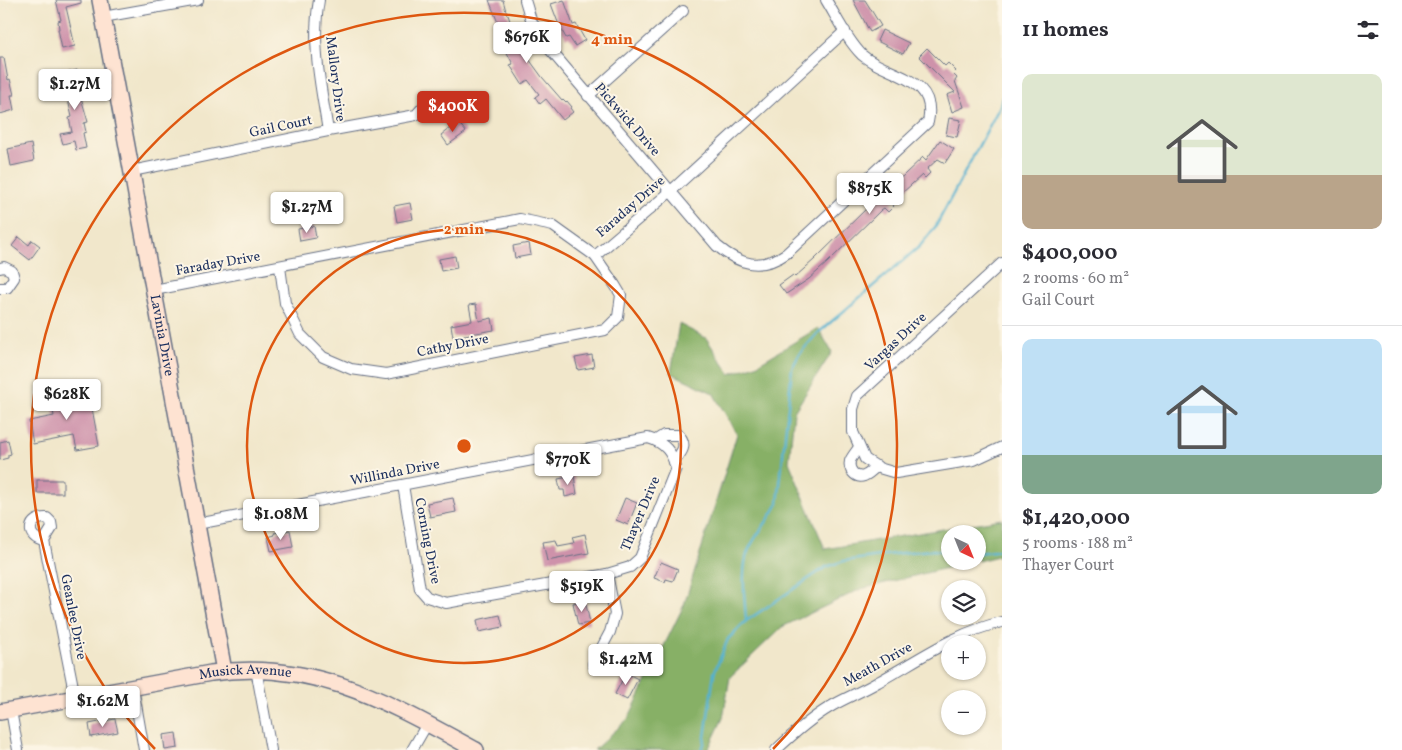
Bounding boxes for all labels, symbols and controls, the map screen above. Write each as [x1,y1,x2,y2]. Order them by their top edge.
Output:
text: 11 homes [1022,16,1109,45]
icon: filters [1354,16,1382,44]
pin: $676K [492,22,562,64]
text: $676K [504,27,550,49]
text: 4 min [591,30,633,51]
street label: Mallory Drive [320,35,350,123]
pin: $1.27M [34,68,116,111]
text: $1.27M [49,74,101,96]
street label: Pickwick Drive [590,79,664,161]
pin: $400K [418,90,488,133]
text: $400K [428,96,478,118]
icon: home [1157,106,1247,196]
street label: Gail Court [248,111,314,143]
street label: Faraday Drive [592,172,670,242]
pin: $875K [835,172,905,215]
text: $875K [848,178,892,200]
pin: $1.27M [266,192,348,234]
text: $1.27M [281,197,333,219]
text: 2 min [444,220,484,241]
text: $400,000 [1022,239,1117,268]
street label: Faraday Drive [174,247,262,281]
text: 2 rooms · 60 m² [1022,268,1129,290]
text: Gail Court [1022,290,1095,312]
street label: Lavinia Drive [145,293,179,378]
street label: Vargas Drive [861,308,931,376]
street label: Cathy Drive [415,330,491,362]
icon: home [1157,372,1247,462]
pin: $628K [32,378,102,421]
text: $628K [44,384,90,406]
centre of rings [455,437,473,455]
pin: $770K [533,444,603,486]
text: $770K [545,449,591,471]
street label: Willinda Drive [349,455,442,491]
street label: Thayer Drive [617,473,665,554]
street label: Corning Drive [409,496,445,586]
pin: $1.08M [240,498,322,541]
text: $1.08M [254,504,308,526]
text: $1,420,000 [1022,504,1130,533]
north arrow [941,525,986,570]
map controls [941,525,986,735]
text: 5 rooms · 188 m² [1022,533,1133,555]
text: Thayer Court [1022,555,1114,577]
pin: $519K [547,570,617,613]
street label: Geanlee Drive [55,573,91,662]
text: $519K [560,576,604,598]
button: layers [941,580,986,625]
button: + [941,635,986,680]
street label: Meath Drive [840,638,916,692]
pin: $1.42M [585,644,667,686]
text: $1.42M [599,649,653,671]
street label: Musick Avenue [197,661,293,685]
pin: $1.62M [62,686,144,728]
button: − [941,690,986,735]
text: $1.62M [77,691,129,713]

